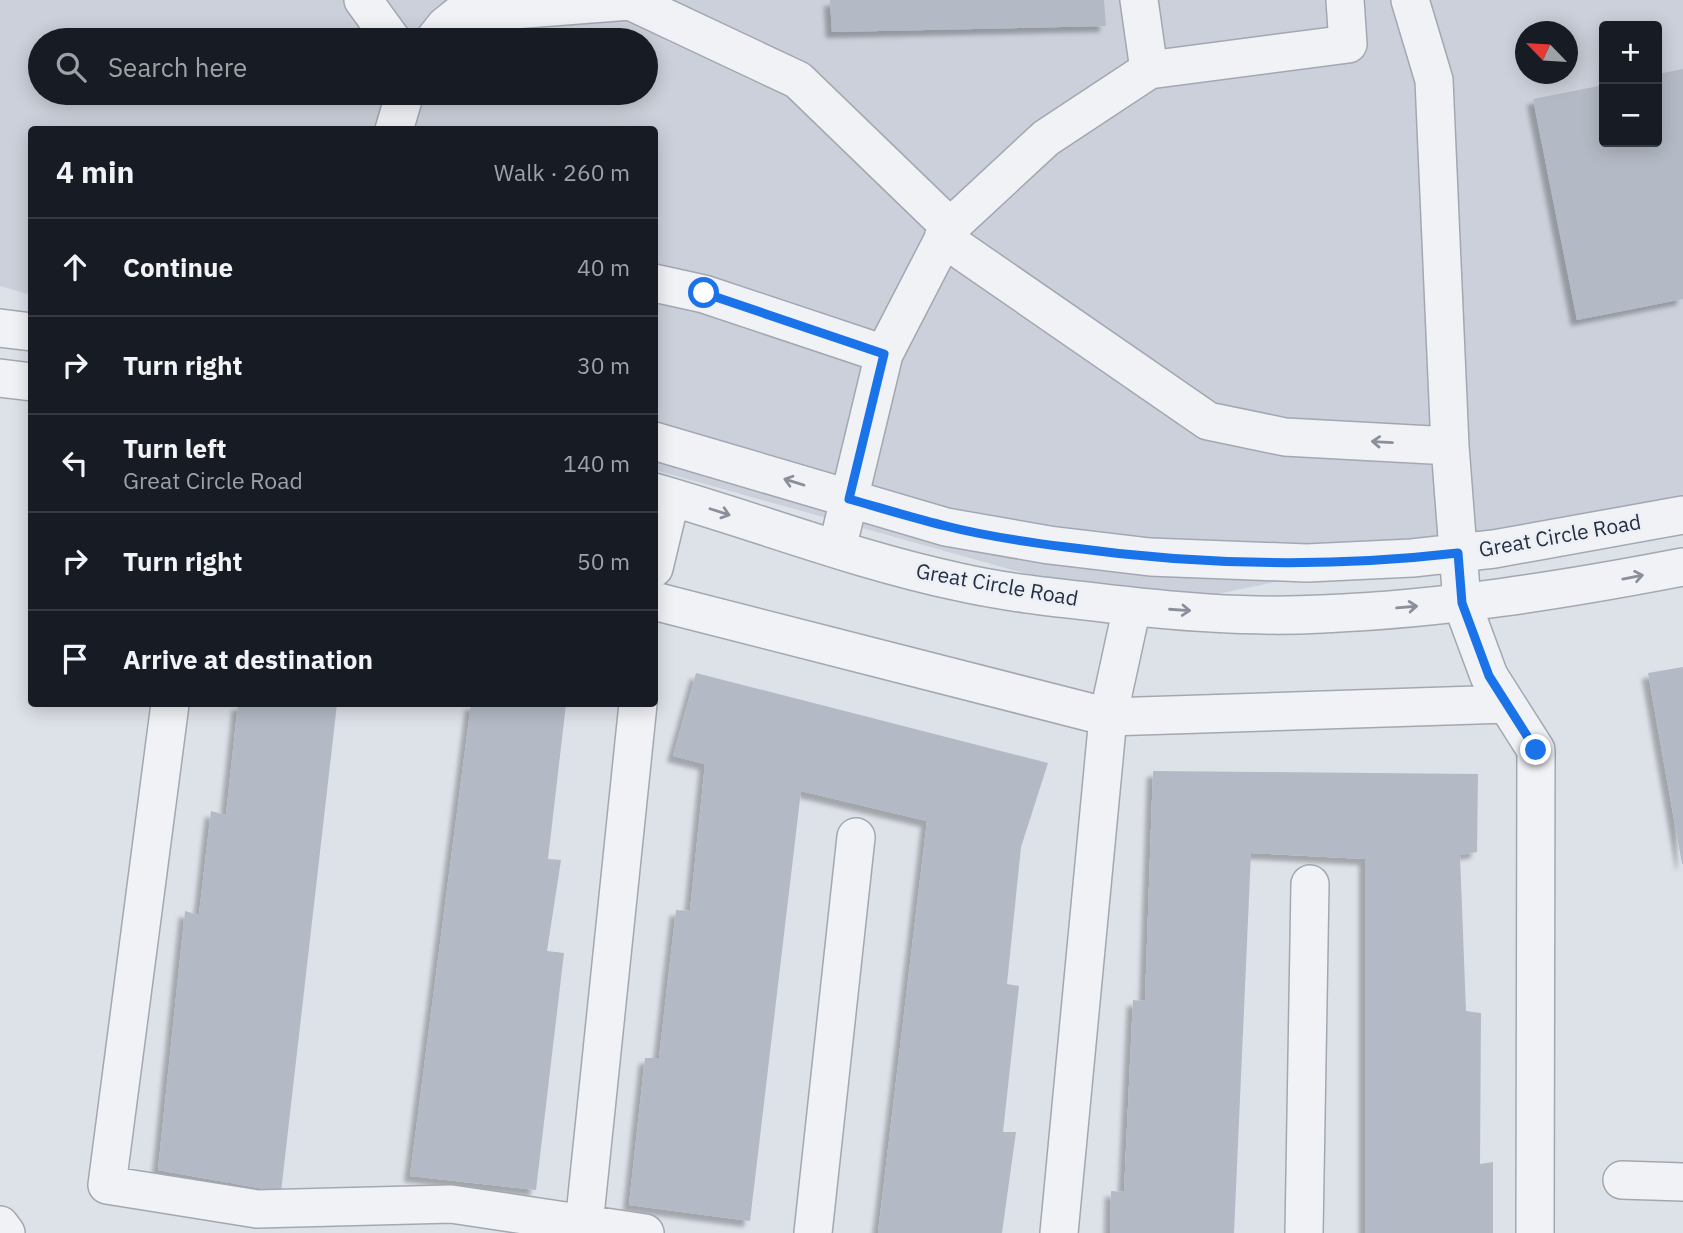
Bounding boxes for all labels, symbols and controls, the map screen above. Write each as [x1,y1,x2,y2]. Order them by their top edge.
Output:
north arrow [1515,21,1578,84]
map controls [1599,21,1662,147]
button: + [1599,21,1662,84]
search box [28,28,658,105]
icon: search [52,48,90,86]
text: Search here [108,50,247,84]
button: − [1599,84,1662,147]
text: 4 min [56,152,134,191]
text: Walk · 260 m [494,157,630,187]
icon: ahead [56,248,94,286]
text: Continue [123,250,233,284]
text: 40 m [577,252,630,282]
route start [688,277,719,308]
icon: right [56,346,94,384]
text: Turn right [123,348,242,382]
text: 30 m [577,350,630,380]
text: Turn left [123,431,226,465]
one-way arrow [1371,436,1394,449]
icon: left [56,444,94,482]
text: 140 m [563,448,630,478]
text: Great Circle Road [123,465,303,495]
one-way arrow [784,475,806,488]
one-way arrow [708,507,730,520]
street label: Great Circle Road [1477,507,1643,563]
icon: right [56,542,94,580]
text: Turn right [123,544,242,578]
text: 50 m [577,546,630,576]
street label: Great Circle Road [914,556,1080,612]
one-way arrow [1621,570,1644,583]
one-way arrow [1396,600,1418,613]
one-way arrow [1168,604,1191,617]
icon: arrive [56,640,94,678]
text: Arrive at destination [123,642,373,676]
route end [1520,734,1551,765]

